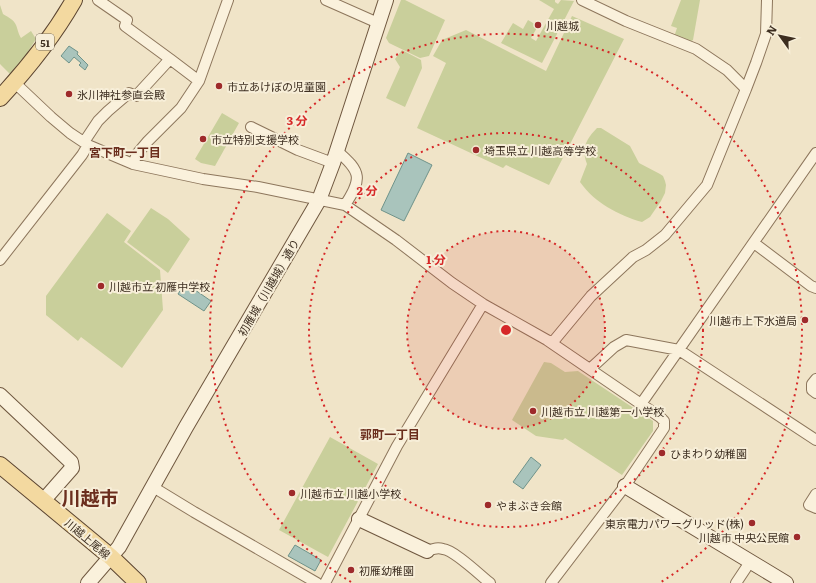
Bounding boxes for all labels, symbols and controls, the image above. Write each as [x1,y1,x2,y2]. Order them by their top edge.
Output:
north arrow [760,16,800,56]
place label: 川越城 [546,17,579,33]
marker: 川越城 [533,20,543,30]
text: N [762,22,780,38]
road number: 51 [36,34,54,50]
place label: 市立あけぼの児童園 [227,78,326,94]
marker: 市立あけぼの児童園 [214,81,224,91]
place label: 氷川神社参直会殿 [77,86,165,102]
marker: 氷川神社参直会殿 [64,89,74,99]
text: 3 分 [286,111,308,129]
place label: 市立特別支援学校 [211,131,299,147]
marker: 市立特別支援学校 [198,134,208,144]
place label: 埼玉県立 川越高等学校 [484,142,596,158]
district label: 宮下町一丁目 [89,143,161,161]
marker: 埼玉県立 川越高等学校 [471,145,481,155]
text: 2 分 [357,181,377,199]
street label: 初雁城（川越城）通り [234,235,302,339]
text: 1 分 [426,250,446,268]
place label: 川越市立 初雁中学校 [109,278,210,294]
marker: 川越市立 初雁中学校 [96,281,106,291]
place label: 川越市上下水道局 [709,312,797,328]
marker: 川越市上下水道局 [800,315,810,325]
centre of rings [499,323,513,337]
place label: 川越市立 川越第一小学校 [541,403,664,419]
marker: 川越市立 川越第一小学校 [528,406,538,416]
district label: 郭町一丁目 [360,425,420,443]
place label: ひまわり幼稚園 [670,445,747,461]
marker: ひまわり幼稚園 [657,448,667,458]
district label: 川越市 [61,483,119,511]
place label: 川越市立 川越小学校 [300,485,401,501]
marker: 川越市立 川越小学校 [287,488,297,498]
place label: やまぶき会館 [496,497,562,513]
marker: やまぶき会館 [483,500,493,510]
street label: 川越上尾線 [62,514,114,562]
place label: 東京電力パワーグリッド(株) [605,515,744,531]
marker: 東京電力パワーグリッド(株) [747,518,757,528]
place label: 川越市 中央公民館 [699,529,789,545]
marker: 川越市 中央公民館 [792,532,802,542]
place label: 初雁幼稚園 [359,562,414,578]
marker: 初雁幼稚園 [346,565,356,575]

